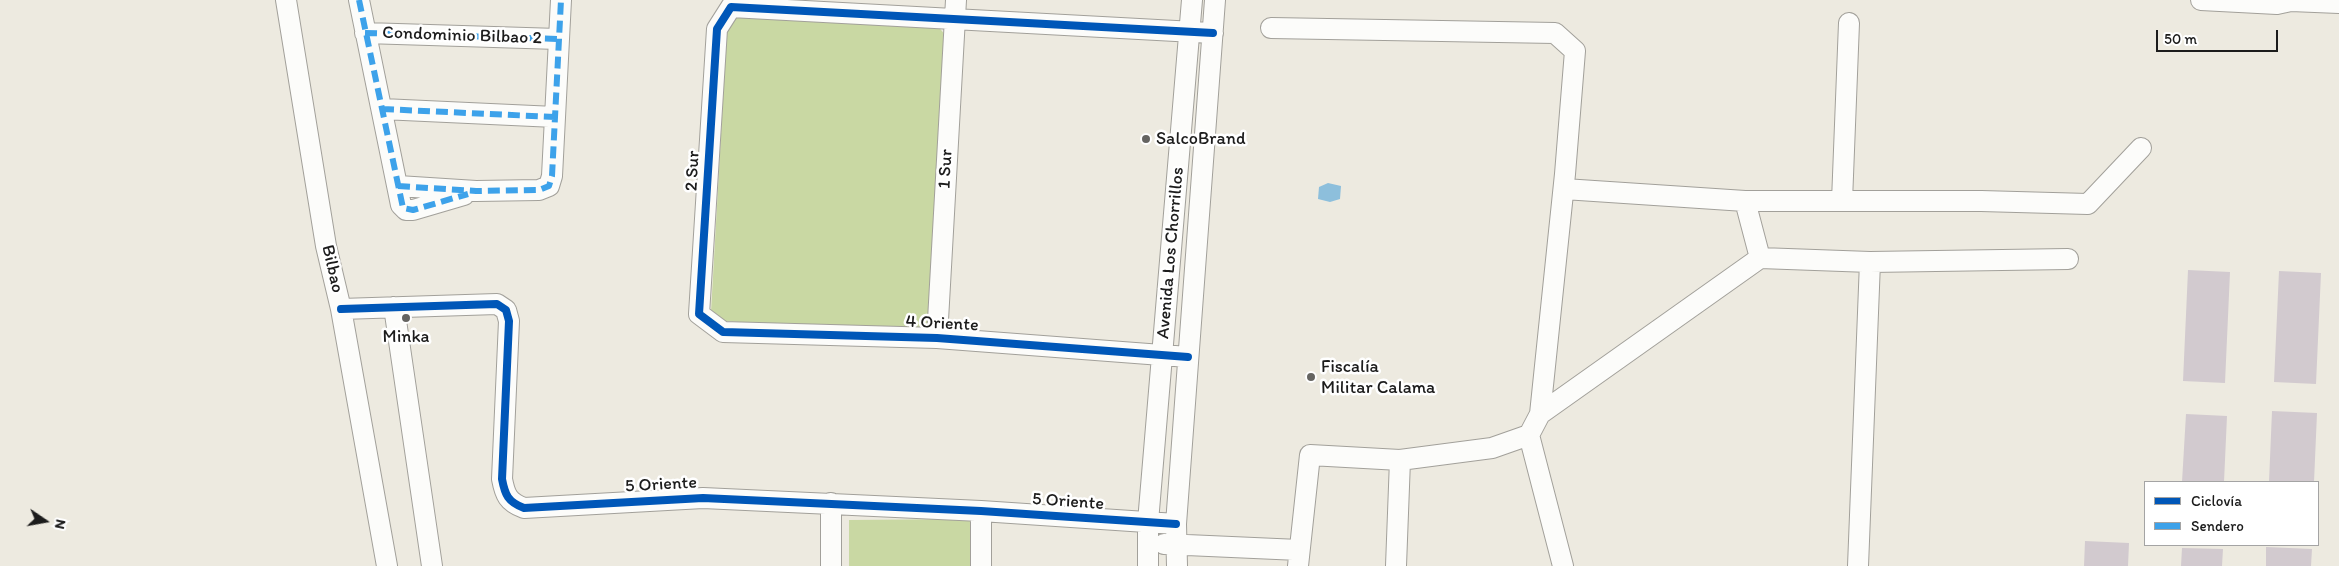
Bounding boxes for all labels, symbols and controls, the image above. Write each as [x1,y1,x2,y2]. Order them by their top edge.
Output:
scale bar [2159,20,2282,52]
street label: Condominio Bilbao 2 [382,22,542,50]
text: 50 m [2164,30,2197,48]
place label: SalcoBrand [1156,128,1246,150]
marker: SalcoBrand [1140,133,1152,145]
street label: 1 Sur [934,149,958,189]
street label: 2 Sur [681,150,705,192]
street label: Avenida Los Chorrillos [1153,166,1189,340]
street label: Bilbao [316,243,348,295]
street label: 4 Oriente [905,311,979,337]
marker: Minka [400,312,412,324]
place label: Minka [383,326,429,348]
place label: Fiscalía Militar Calama [1321,356,1435,398]
marker: Fiscalía Militar Calama [1305,371,1317,383]
street label: 5 Oriente [625,472,697,498]
legend [2144,481,2319,546]
street label: 5 Oriente [1031,489,1105,515]
text: Ciclovía [2191,492,2242,510]
north arrow [20,496,70,546]
text: Sendero [2191,517,2244,535]
text: N [51,518,69,531]

